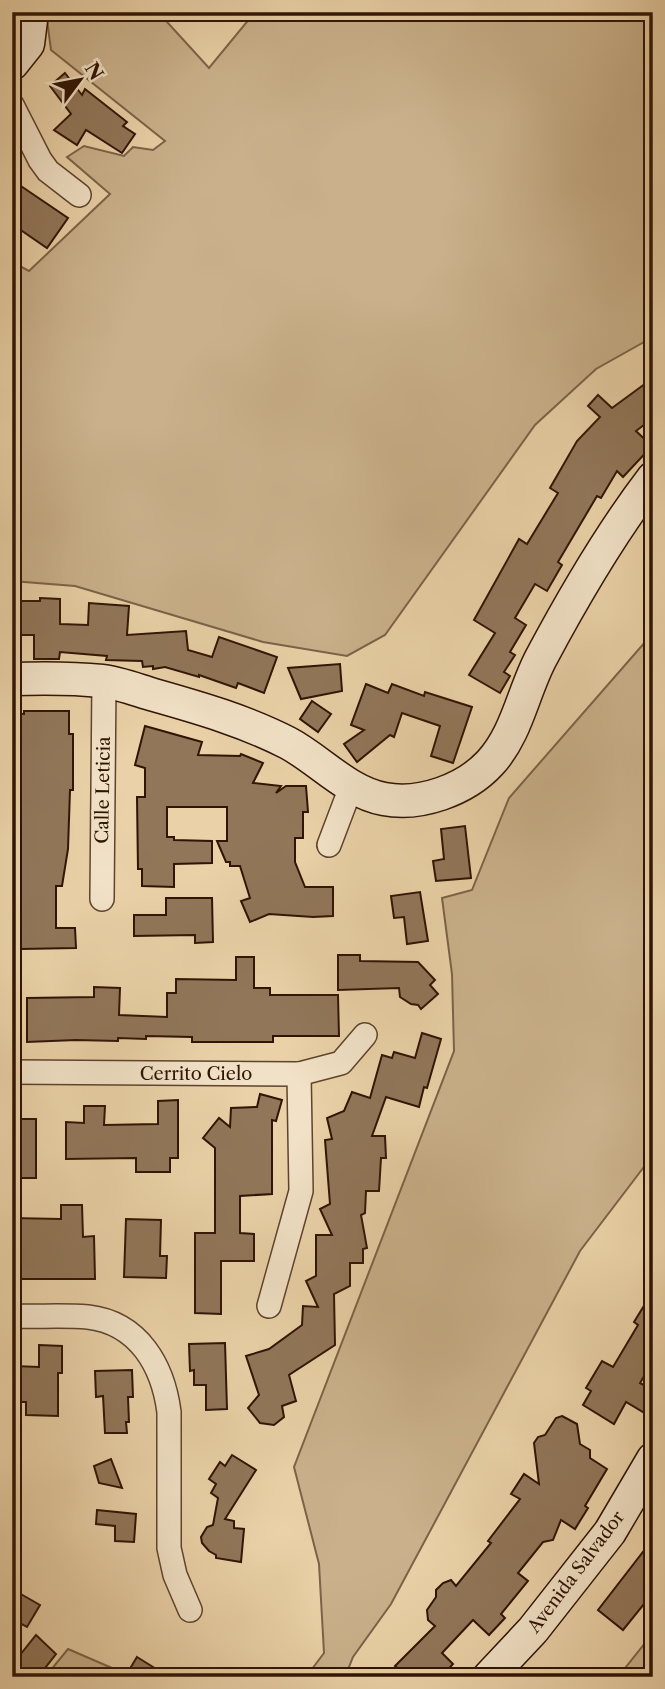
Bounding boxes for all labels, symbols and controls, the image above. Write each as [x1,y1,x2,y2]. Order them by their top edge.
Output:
north arrow [46,46,116,116]
text: N [80,58,108,84]
street label: Calle Leticia [91,736,115,844]
street label: Cerrito Cielo [140,1063,252,1085]
street label: Avenida Salvador [522,1506,629,1638]

